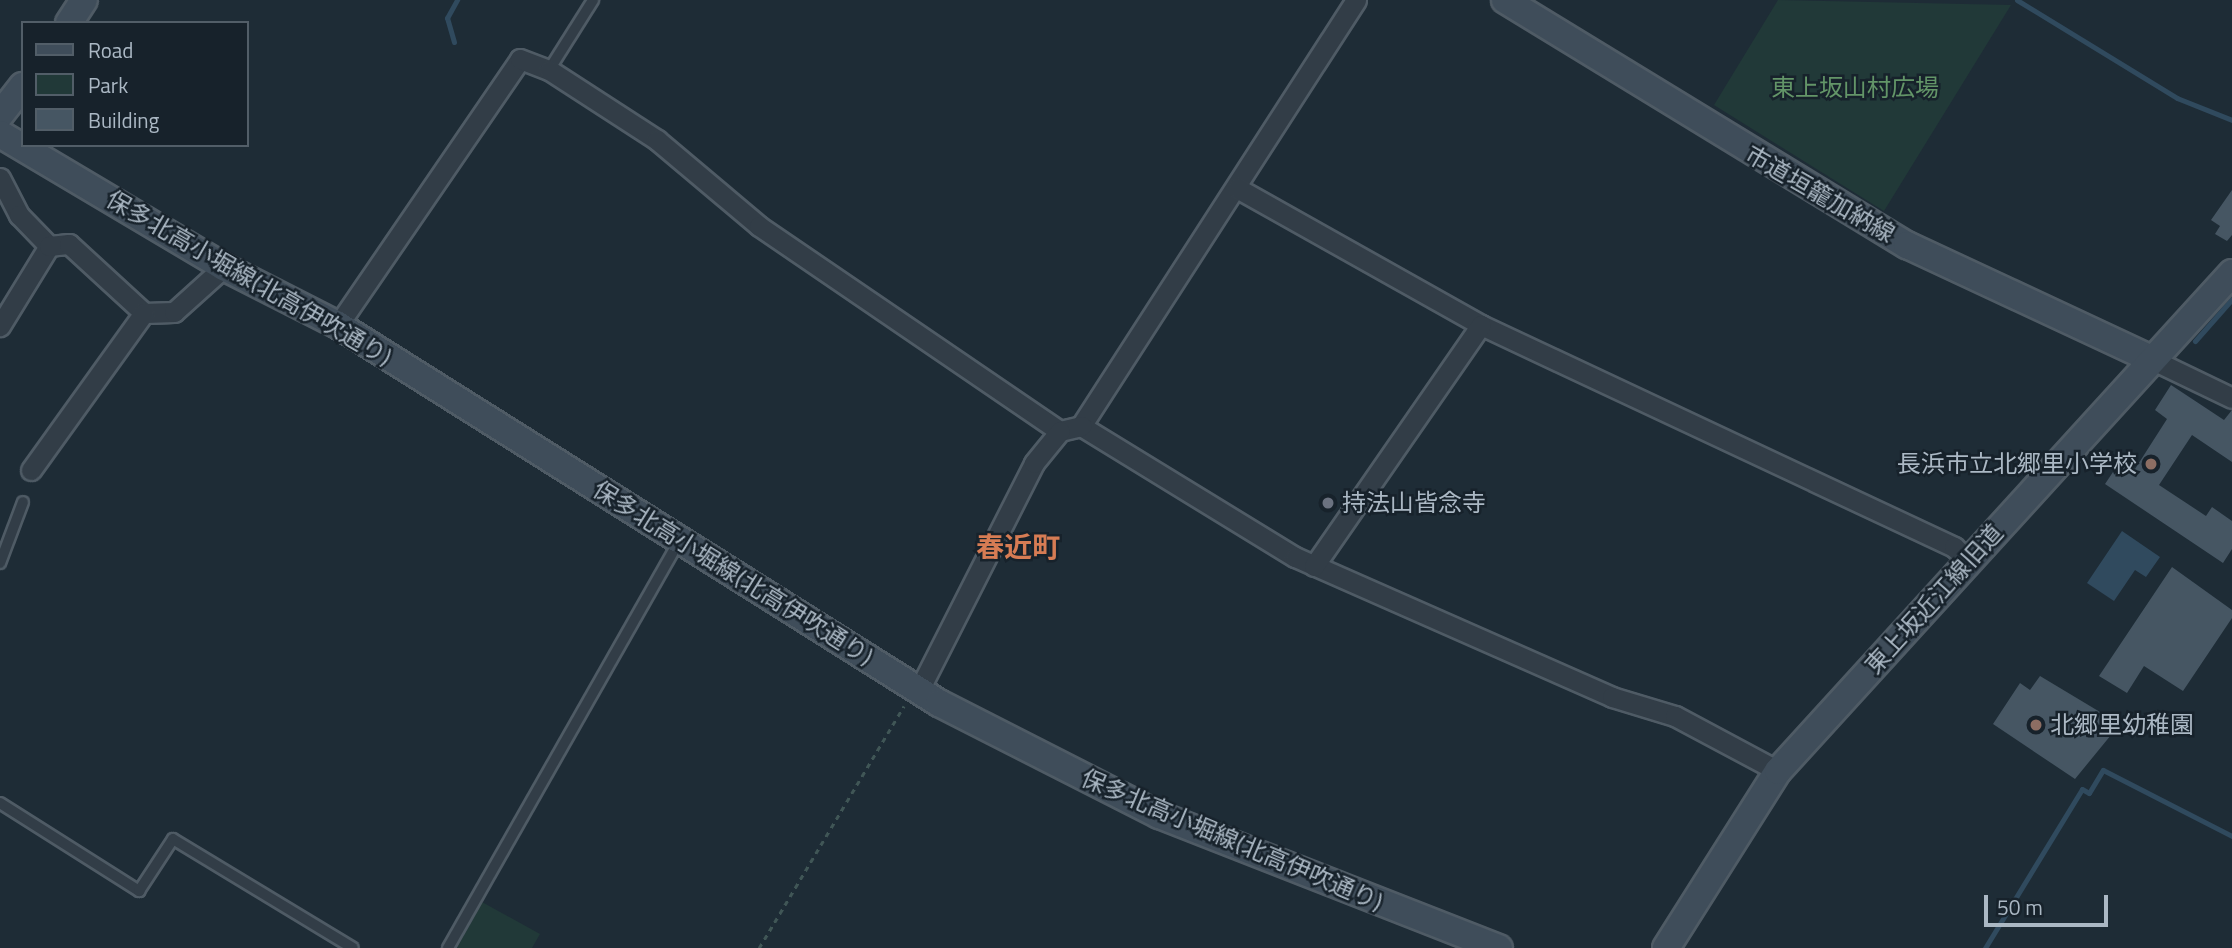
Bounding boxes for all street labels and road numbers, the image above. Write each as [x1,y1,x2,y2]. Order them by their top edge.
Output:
street label: 市道垣籠加納線 [1740,140,1900,248]
street label: 保多北高小堀線(北高伊吹通り) [101,184,397,372]
street label: 保多北高小堀線(北高伊吹通り) [588,475,878,671]
street label: 東上坂近江線旧道 [1859,518,2009,680]
street label: 保多北高小堀線(北高伊吹通り) [1077,763,1387,917]

